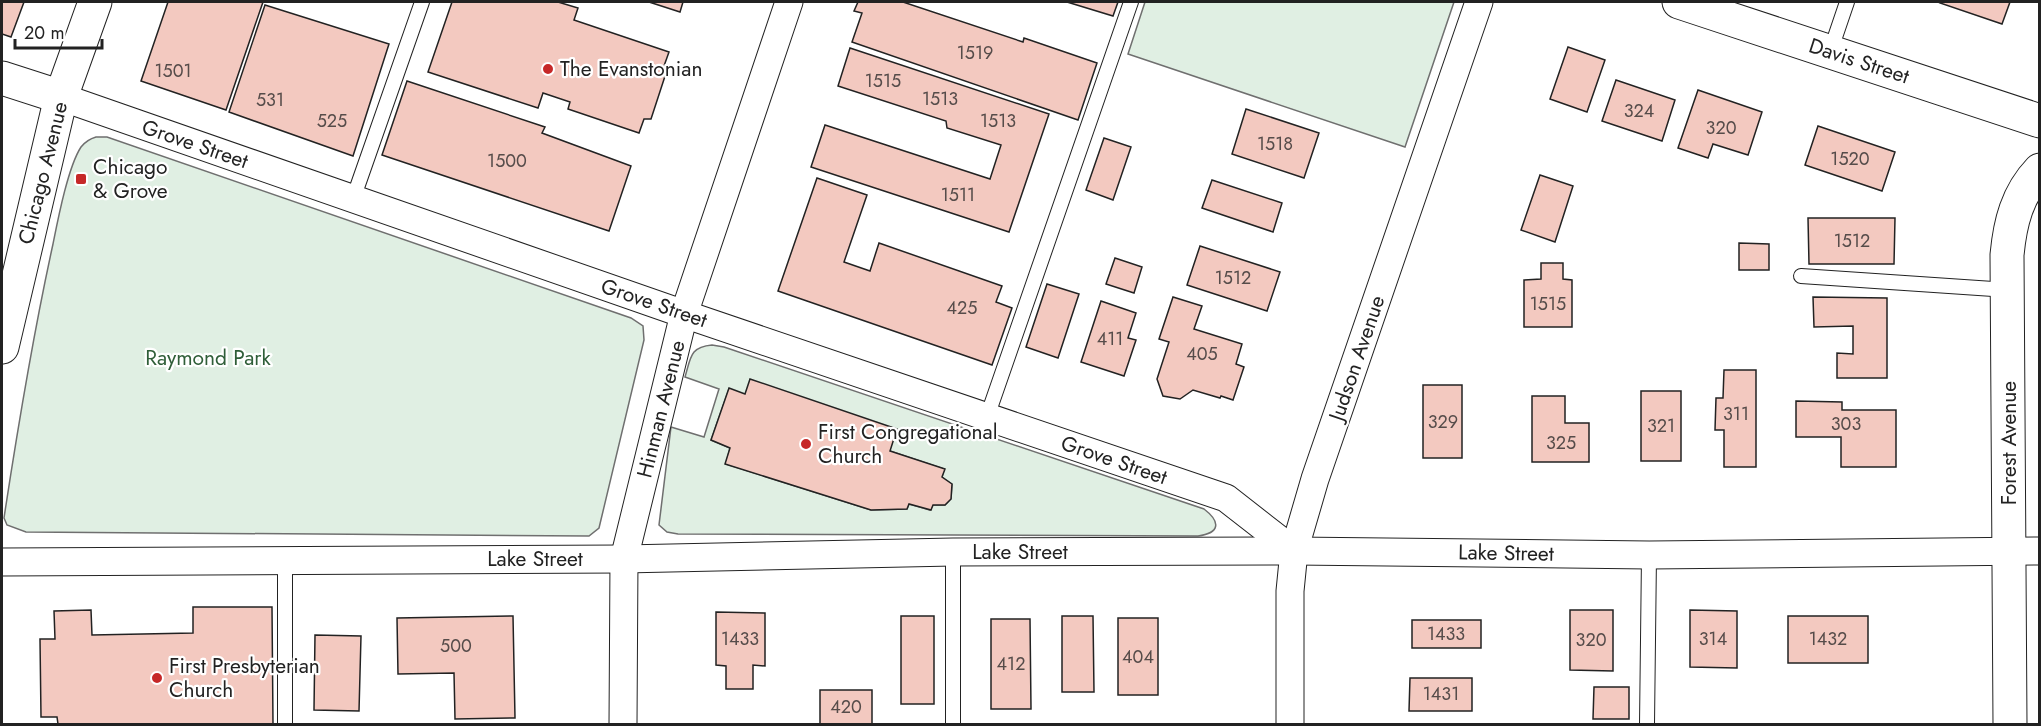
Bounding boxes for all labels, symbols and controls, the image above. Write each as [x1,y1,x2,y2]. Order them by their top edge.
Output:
scale bar [15,12,102,50]
text: 20 m [24,20,64,46]
street label: Davis Street [1805,31,1913,91]
house number: 1519 [957,40,993,66]
place label: The Evanstonian [560,54,702,84]
house number: 1501 [154,58,192,84]
marker: The Evanstonian [541,62,555,76]
house number: 1515 [865,68,901,94]
house number: 1513 [922,86,958,112]
house number: 531 [256,87,284,113]
street label: Chicago Avenue [11,98,75,248]
house number: 324 [1624,98,1654,124]
house number: 525 [317,108,347,134]
house number: 1513 [980,108,1016,134]
street label: Grove Street [138,112,252,176]
house number: 320 [1706,115,1737,141]
house number: 1518 [1257,131,1293,157]
house number: 1520 [1830,146,1870,172]
house number: 1500 [487,148,527,174]
place label: Chicago & Grove [93,152,168,206]
marker: Chicago & Grove [74,172,88,186]
house number: 1511 [941,182,975,208]
house number: 1512 [1834,228,1870,254]
house number: 1512 [1215,265,1251,291]
street label: Grove Street [597,271,711,335]
street label: Judson Avenue [1321,291,1393,428]
house number: 1515 [1530,291,1566,317]
house number: 425 [947,295,977,321]
house number: 411 [1097,326,1123,352]
street label: Hinman Avenue [629,337,693,481]
house number: 405 [1186,341,1218,367]
park label: Raymond Park [145,343,272,373]
street label: Forest Avenue [1994,381,2024,505]
house number: 311 [1723,401,1749,427]
house number: 329 [1428,409,1458,435]
house number: 303 [1831,411,1861,437]
house number: 321 [1647,413,1675,439]
place label: First Congregational Church [818,417,998,471]
street label: Grove Street [1057,428,1171,492]
house number: 325 [1546,430,1576,456]
marker: First Congregational Church [799,437,813,451]
street label: Lake Street [972,537,1068,567]
street label: Lake Street [1458,537,1554,569]
street label: Lake Street [487,544,583,574]
house number: 1433 [1427,621,1465,647]
house number: 1433 [721,626,759,652]
house number: 314 [1699,626,1727,652]
house number: 1432 [1809,626,1847,652]
house number: 320 [1576,627,1607,653]
house number: 500 [440,633,472,659]
house number: 404 [1122,644,1154,670]
place label: First Presbyterian Church [169,651,320,705]
house number: 412 [997,651,1025,677]
marker: First Presbyterian Church [150,671,164,685]
house number: 1431 [1423,681,1459,707]
house number: 420 [830,694,862,720]

